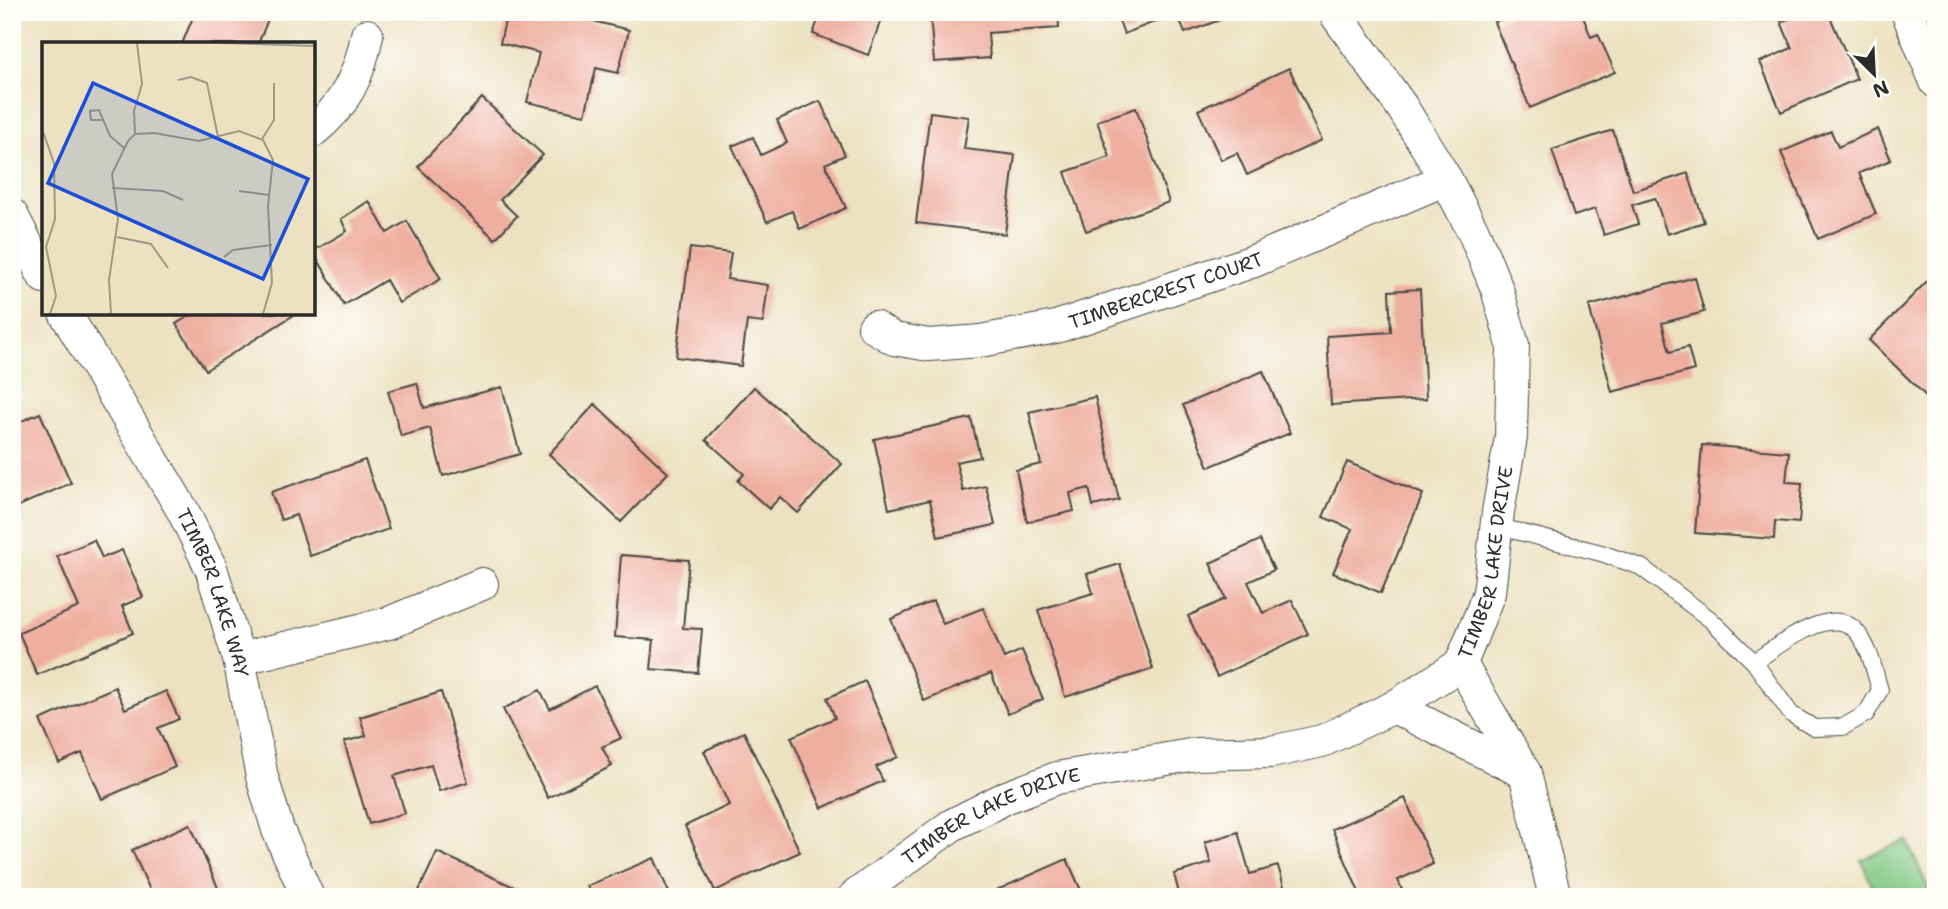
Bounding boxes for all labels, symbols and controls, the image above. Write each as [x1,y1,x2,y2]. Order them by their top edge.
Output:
north arrow [1840,38,1910,108]
inset map [42,42,315,315]
text: N [1869,75,1893,104]
street label: TIMBERCREST COURT [1065,246,1267,334]
street label: TIMBER LAKE DRIVE [1452,464,1518,662]
street label: TIMBER LAKE WAY [171,504,255,680]
street label: TIMBER LAKE DRIVE [897,762,1082,870]

